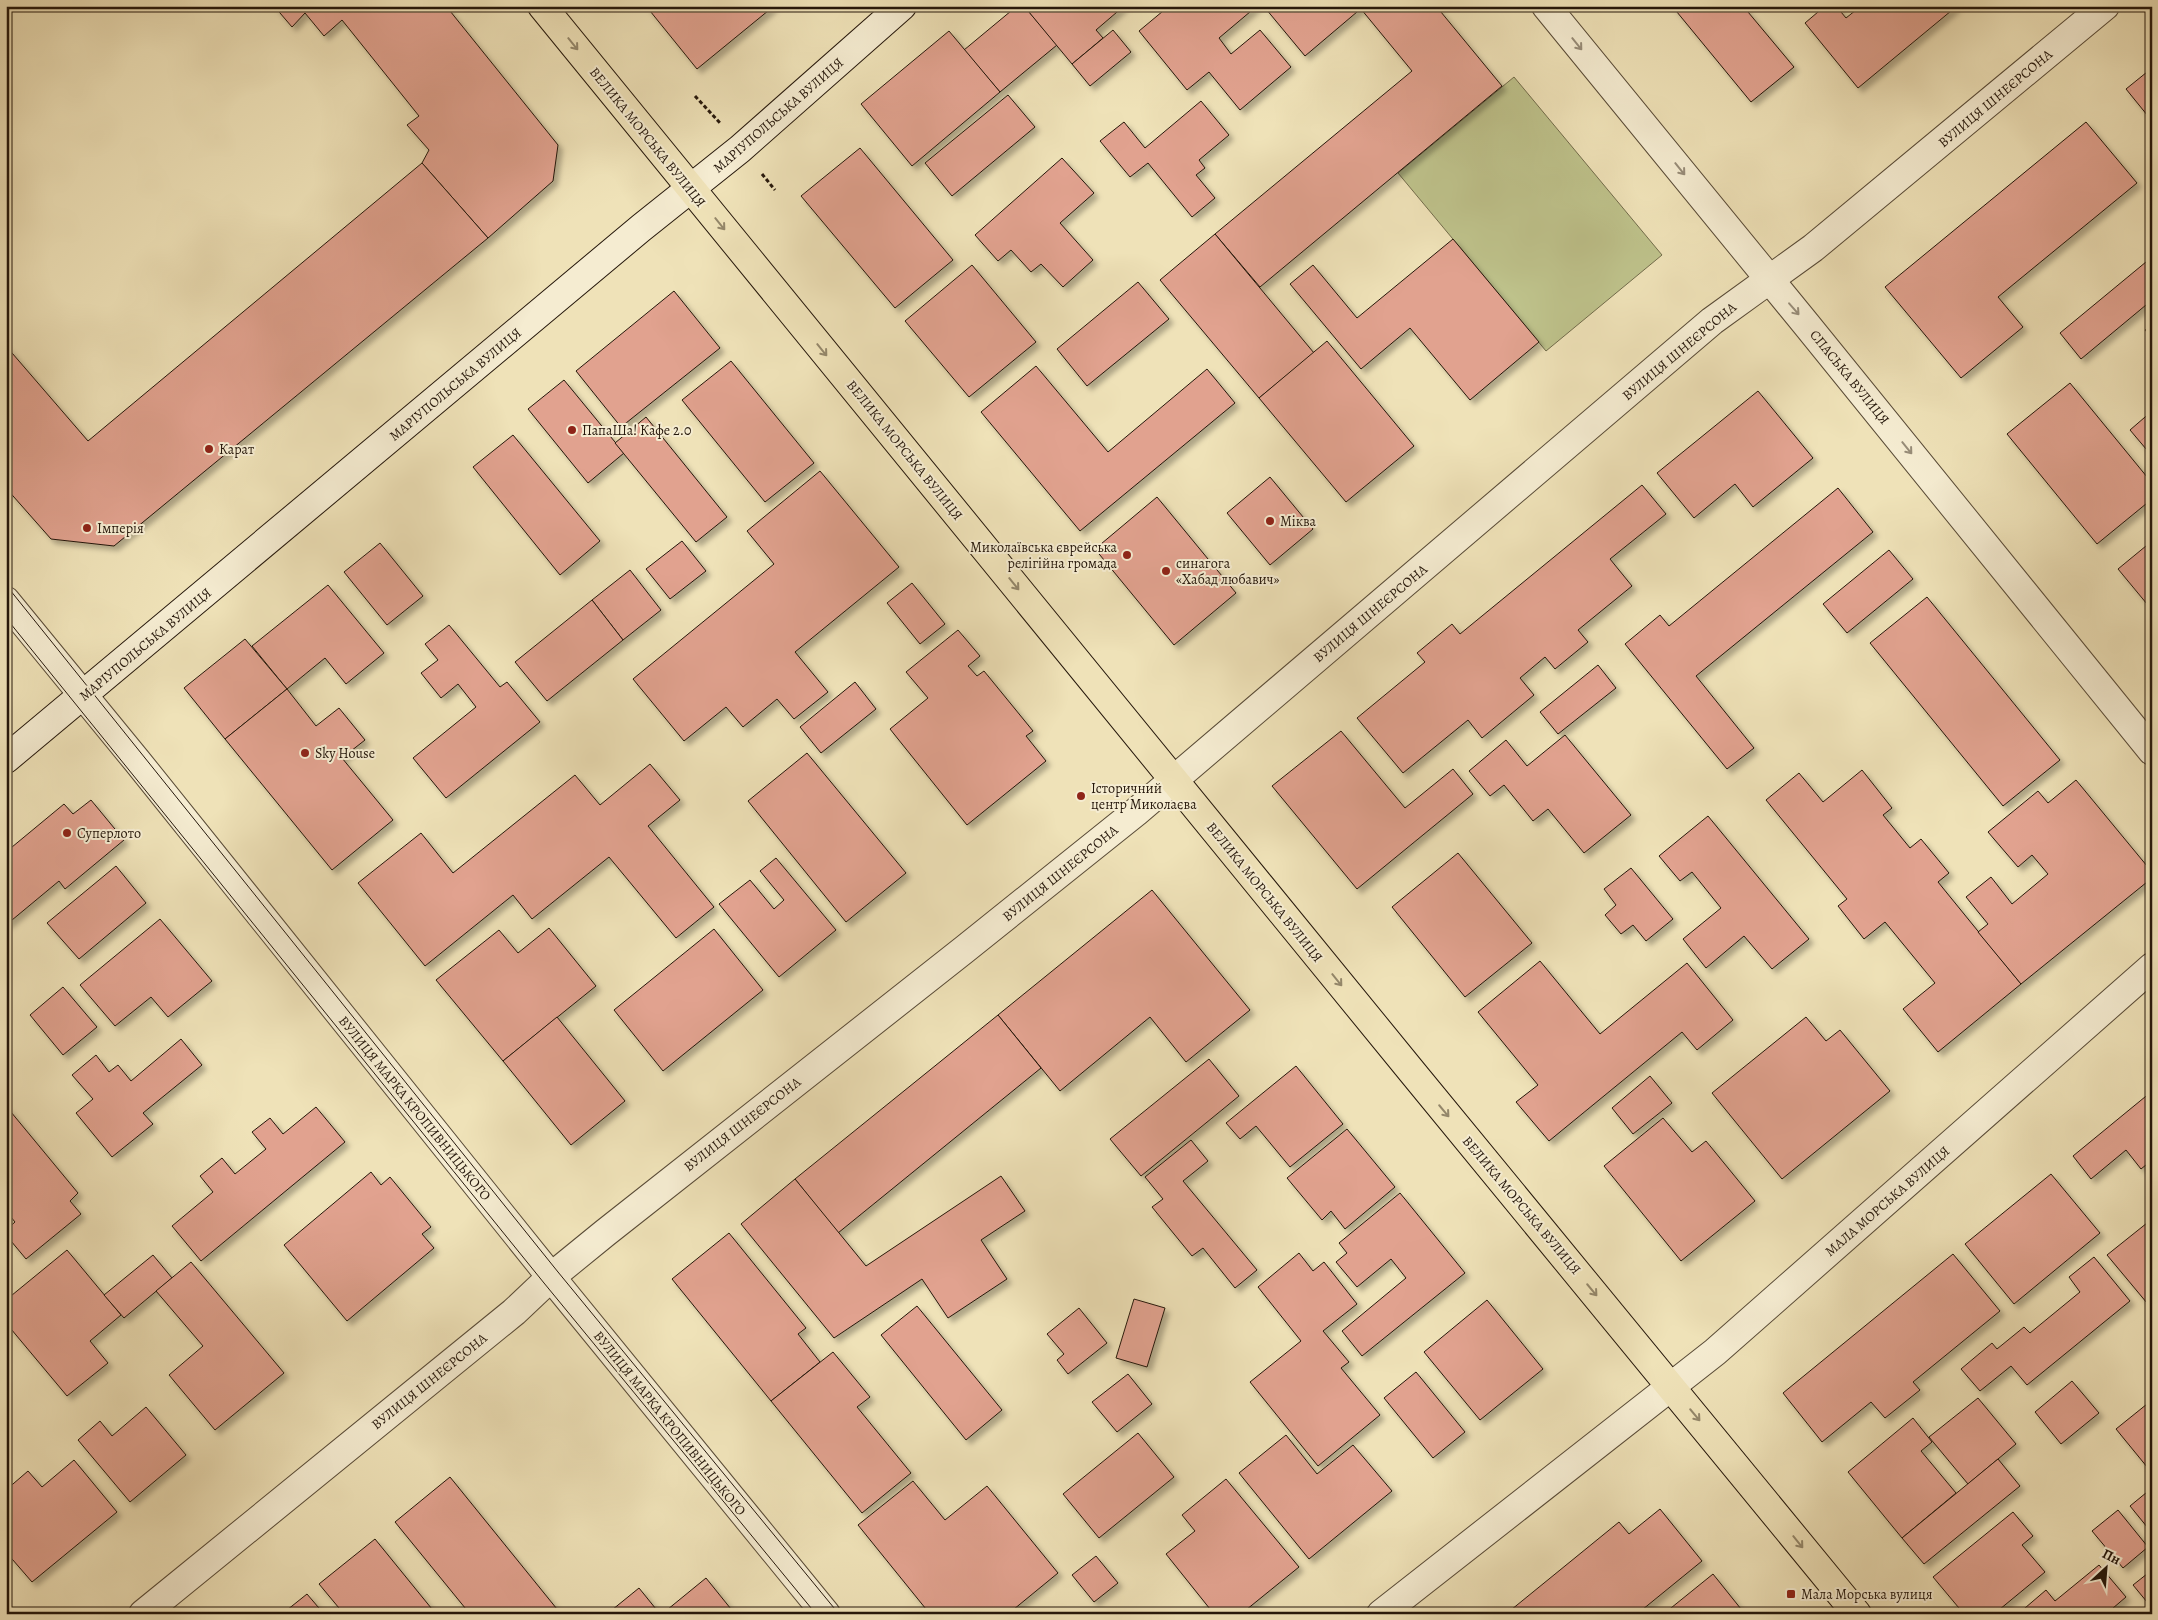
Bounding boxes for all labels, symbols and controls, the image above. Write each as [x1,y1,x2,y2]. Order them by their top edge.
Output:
one-way arrow [567,37,578,50]
one-way arrow [1571,37,1582,50]
street label: ВУЛИЦЯ ШНЕЄРСОНА [1934,44,2057,152]
street label: МАРІУПОЛЬСЬКА ВУЛИЦЯ [709,53,848,177]
street label: ВЕЛИКА МОРСЬКА ВУЛИЦЯ [585,63,710,211]
one-way arrow [1674,163,1685,176]
one-way arrow [714,217,725,230]
street label: ВУЛИЦЯ ШНЕЄРСОНА [1618,297,1741,405]
one-way arrow [1788,302,1799,315]
street label: МАРІУПОЛЬСЬКА ВУЛИЦЯ [385,323,525,445]
street label: СПАСЬКА ВУЛИЦЯ [1805,326,1894,429]
one-way arrow [817,343,828,356]
street label: ВЕЛИКА МОРСЬКА ВУЛИЦЯ [842,376,967,524]
place label: ПапаШа! Кафе 2.0 [582,421,691,440]
marker: ПапаШа! Кафе 2.0 [566,424,578,436]
place label: Карат [219,440,254,459]
one-way arrow [1902,442,1913,455]
marker: Карат [203,443,215,455]
place label: Міква [1280,512,1317,531]
marker: Міква [1264,515,1276,527]
place label: Імперія [97,519,144,538]
marker: Імперія [81,522,93,534]
place label: Миколаївська єврейська релігійна громада [970,538,1118,573]
marker: Миколаївська єврейська релігійна громада [1121,549,1133,561]
place label: синагога «Хабад любавич» [1176,554,1280,589]
street label: ВУЛИЦЯ ШНЕЄРСОНА [1309,559,1432,667]
marker: синагога «Хабад любавич» [1160,565,1172,577]
one-way arrow [1009,577,1020,590]
street label: МАРІУПОЛЬСЬКА ВУЛИЦЯ [75,583,215,705]
place label: Sky House [315,744,375,763]
marker: Sky House [299,747,311,759]
place label: Історичний центр Миколаєва [1091,779,1197,814]
marker: Історичний центр Миколаєва [1075,790,1087,802]
street label: ВЕЛИКА МОРСЬКА ВУЛИЦЯ [1202,818,1327,966]
street label: ВУЛИЦЯ ШНЕЄРСОНА [999,820,1123,926]
place label: Суперлото [77,824,141,843]
marker: Суперлото [61,827,73,839]
one-way arrow [1331,973,1342,986]
street label: ВУЛИЦЯ МАРКА КРОПИВНИЦЬКОГО [334,1012,495,1205]
street label: ВУЛИЦЯ ШНЕЄРСОНА [680,1072,805,1176]
one-way arrow [1438,1104,1449,1117]
street label: ВЕЛИКА МОРСЬКА ВУЛИЦЯ [1458,1132,1585,1279]
street label: МАЛА МОРСЬКА ВУЛИЦЯ [1821,1142,1954,1261]
one-way arrow [1586,1283,1597,1296]
street label: ВУЛИЦЯ МАРКА КРОПИВНИЦЬКОГО [589,1327,750,1520]
street label: ВУЛИЦЯ ШНЕЄРСОНА [368,1328,492,1434]
one-way arrow [1690,1409,1701,1422]
one-way arrow [1792,1535,1803,1548]
north arrow [2080,1542,2130,1592]
text: Пн [2099,1544,2124,1569]
place label: Мала Морська вулиця [1801,1585,1933,1604]
marker: Мала Морська вулиця [1785,1588,1797,1600]

